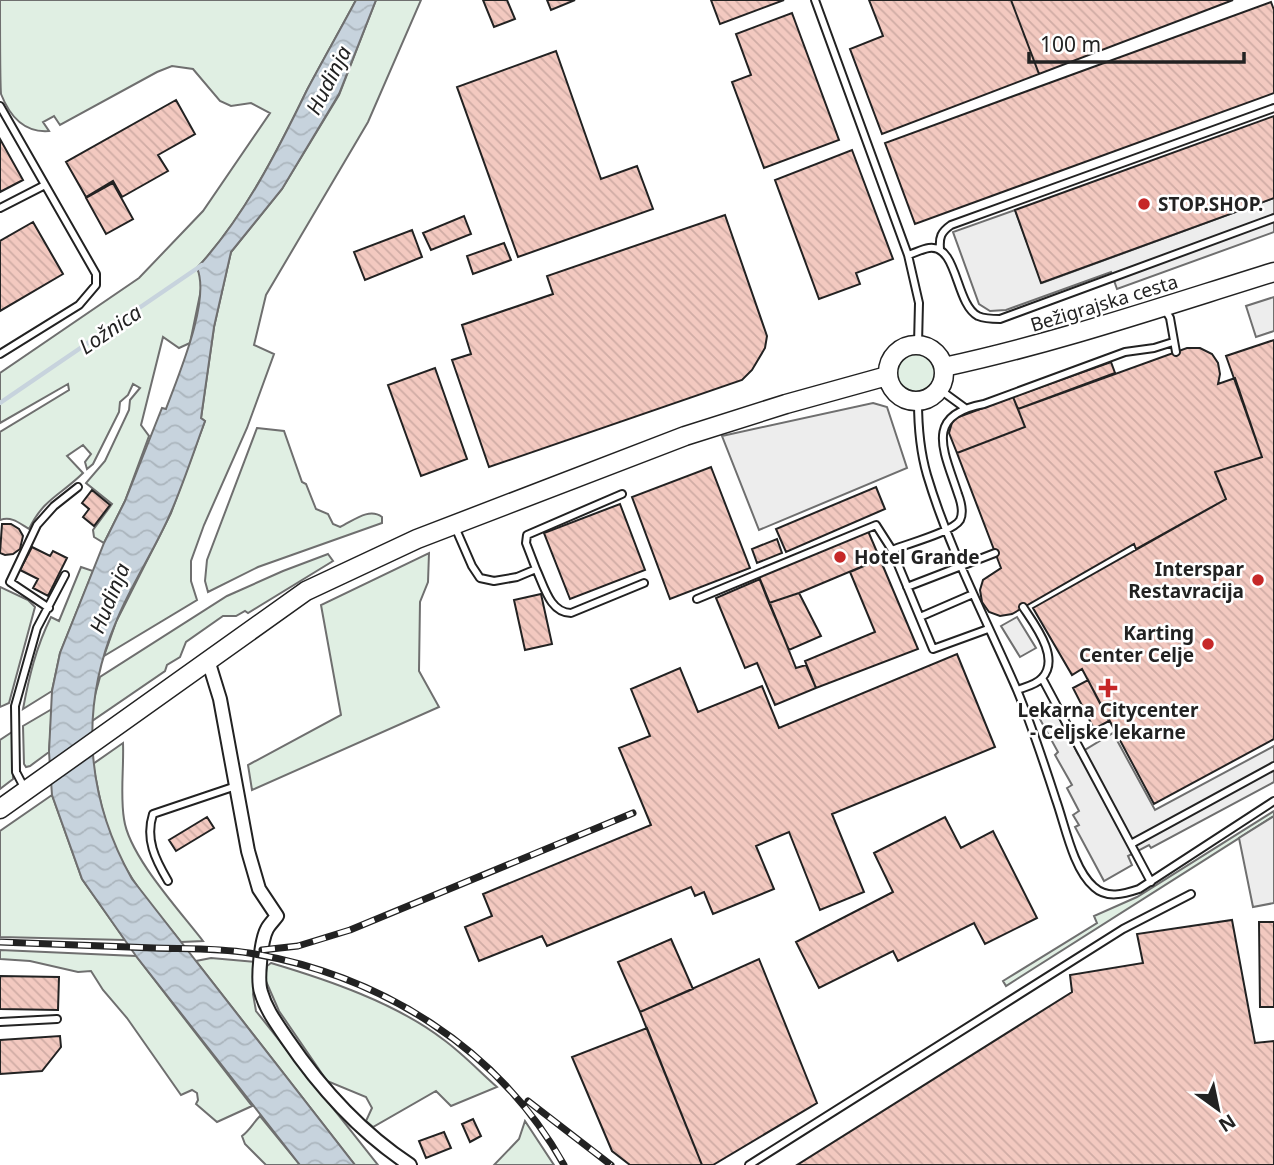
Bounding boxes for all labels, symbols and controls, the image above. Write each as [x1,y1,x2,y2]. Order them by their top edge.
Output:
scale bar [1029,21,1244,65]
text: 100 m [1040,30,1101,58]
water label: Hudinja [299,41,357,119]
place label: STOP.SHOP. [1158,191,1263,217]
marker: STOP.SHOP. [1136,196,1152,212]
street label: Bežigrajska cesta [1027,268,1181,338]
water label: Ložnica [73,298,147,360]
place label: Hotel Grande [854,544,980,570]
marker: Hotel Grande [832,549,848,565]
place label: Interspar Restavracija [1128,556,1245,604]
water label: Hudinja [82,559,136,637]
marker: Interspar Restavracija [1250,572,1266,588]
place label: Karting Center Celje [1079,620,1194,668]
marker: Karting Center Celje [1200,636,1216,652]
marker: Lekarna Citycenter - Celjske lekarne [1100,680,1116,696]
place label: Lekarna Citycenter - Celjske lekarne [1018,697,1199,745]
north arrow [1183,1074,1253,1144]
text: N [1214,1108,1241,1138]

